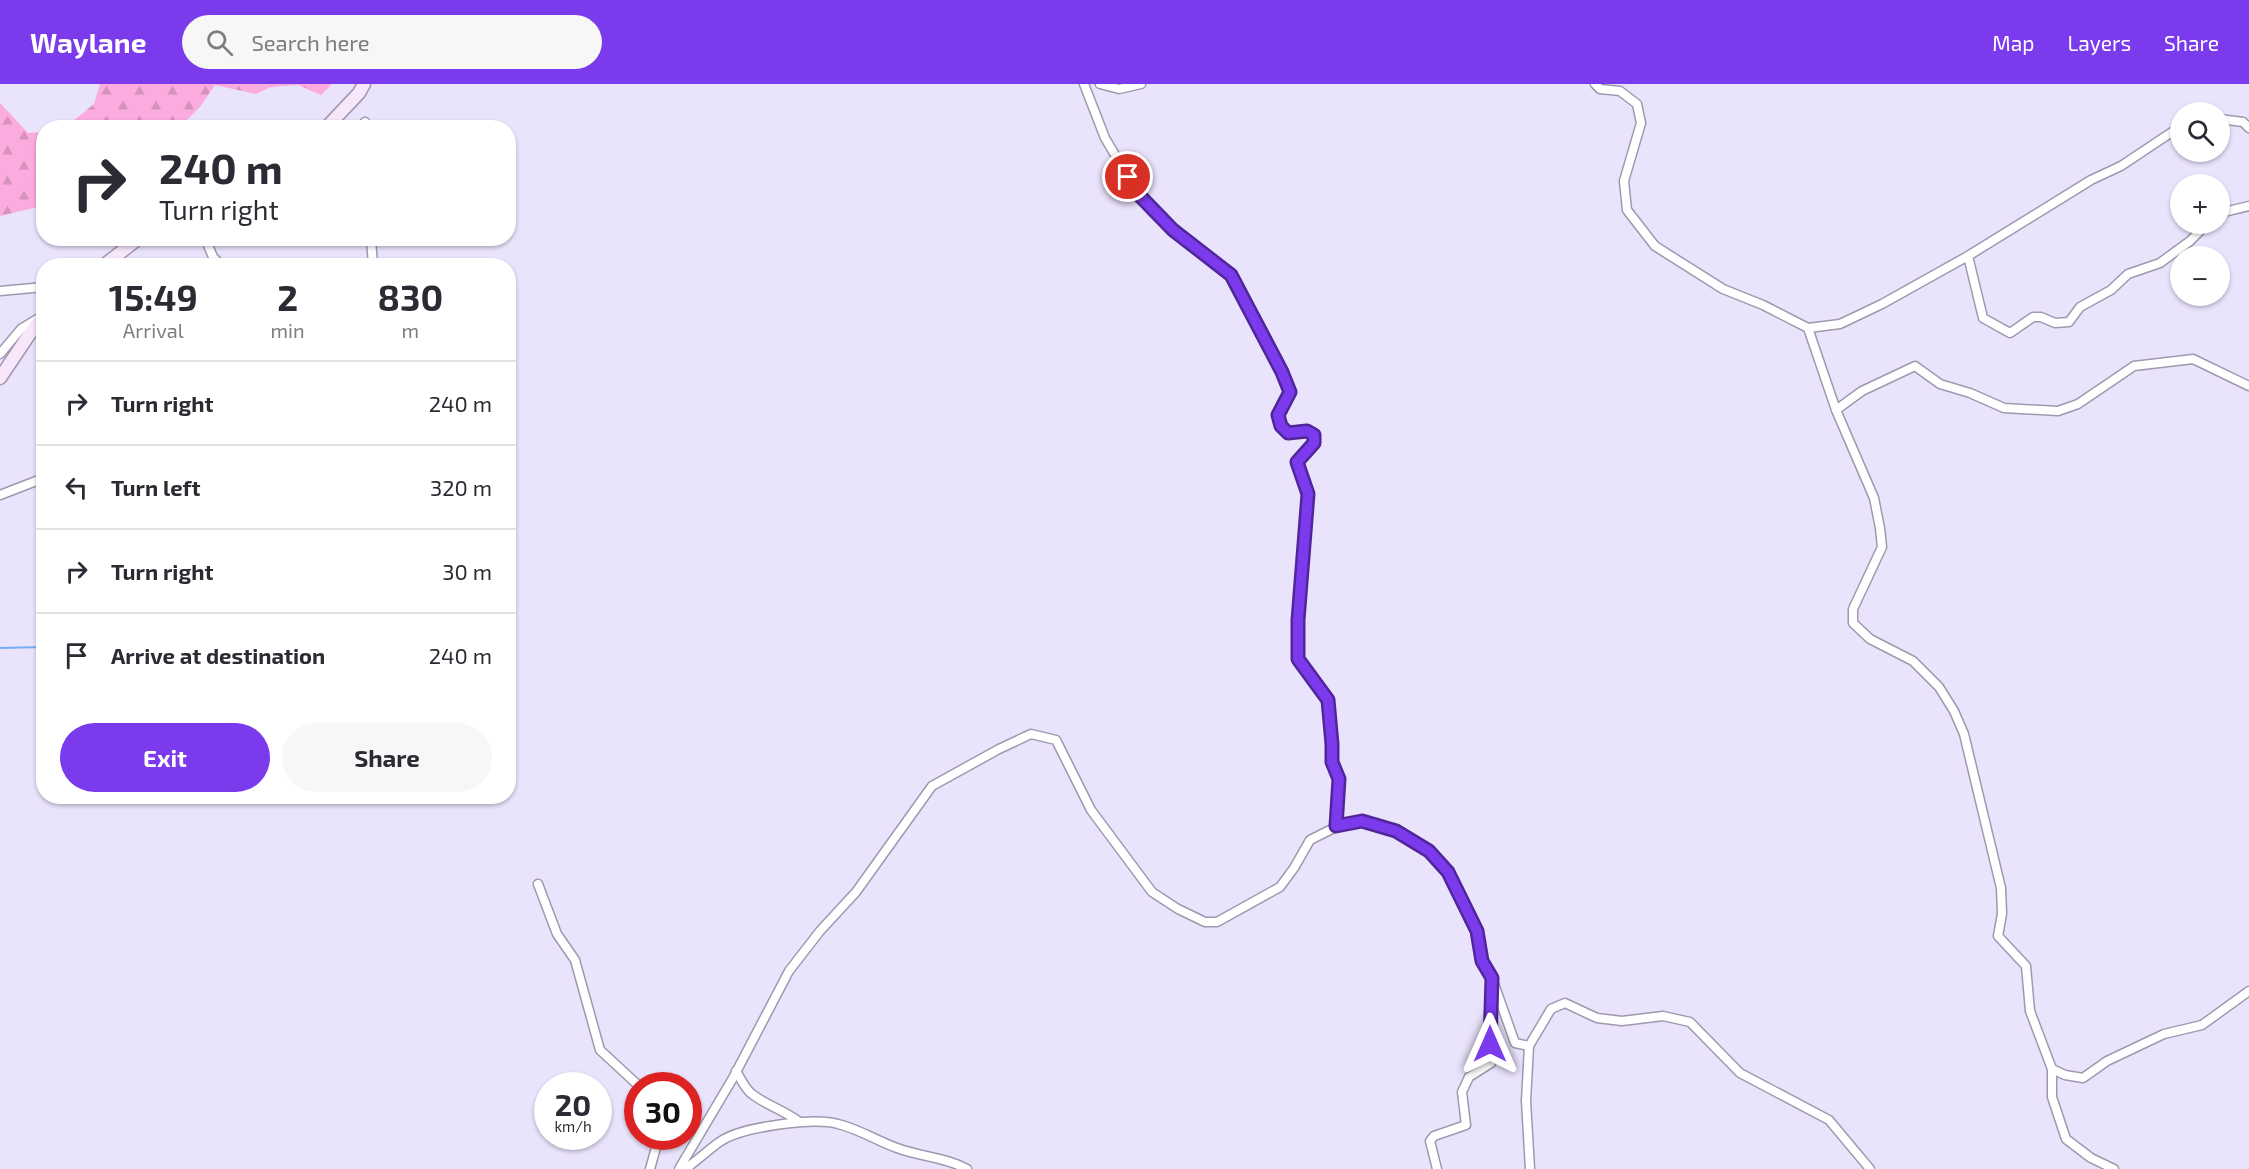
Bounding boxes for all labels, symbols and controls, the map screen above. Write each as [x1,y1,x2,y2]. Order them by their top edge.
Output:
search box [182,15,602,69]
text: Waylane [30,25,146,59]
icon: search [203,26,236,59]
text: Search here [251,29,370,55]
text: Map [1992,30,2034,55]
text: Layers [2067,30,2131,55]
text: Share [2164,30,2219,55]
map controls [2170,102,2230,306]
button: search [2170,102,2230,162]
text: 240 m [159,142,283,192]
icon: right [60,144,138,222]
pin [1102,151,1153,202]
icon: arrive [1111,160,1144,193]
button: + [2170,174,2230,234]
text: Turn right [159,193,279,225]
button: − [2170,246,2230,306]
text: 15:49 [109,275,198,318]
text: 2 [277,275,298,318]
text: 830 [378,275,443,318]
text: Arrival [123,318,184,342]
text: min [271,318,305,342]
text: m [402,318,419,342]
icon: right [60,387,93,420]
text: Turn right [111,390,213,416]
text: 240 m [429,390,492,416]
icon: left [60,471,93,504]
text: Turn left [111,474,200,500]
text: 320 m [430,474,492,500]
icon: right [60,555,93,588]
text: Turn right [111,558,213,584]
text: 30 m [442,558,492,584]
icon: arrive [60,639,93,672]
text: Arrive at destination [111,642,325,668]
text: 240 m [429,642,492,668]
button: Exit [60,723,270,792]
button: Share [282,723,492,792]
position arrow [1458,1012,1522,1076]
speed limit sign: 30 [624,1072,702,1150]
text: 20 [555,1086,591,1122]
text: km/h [554,1117,592,1135]

